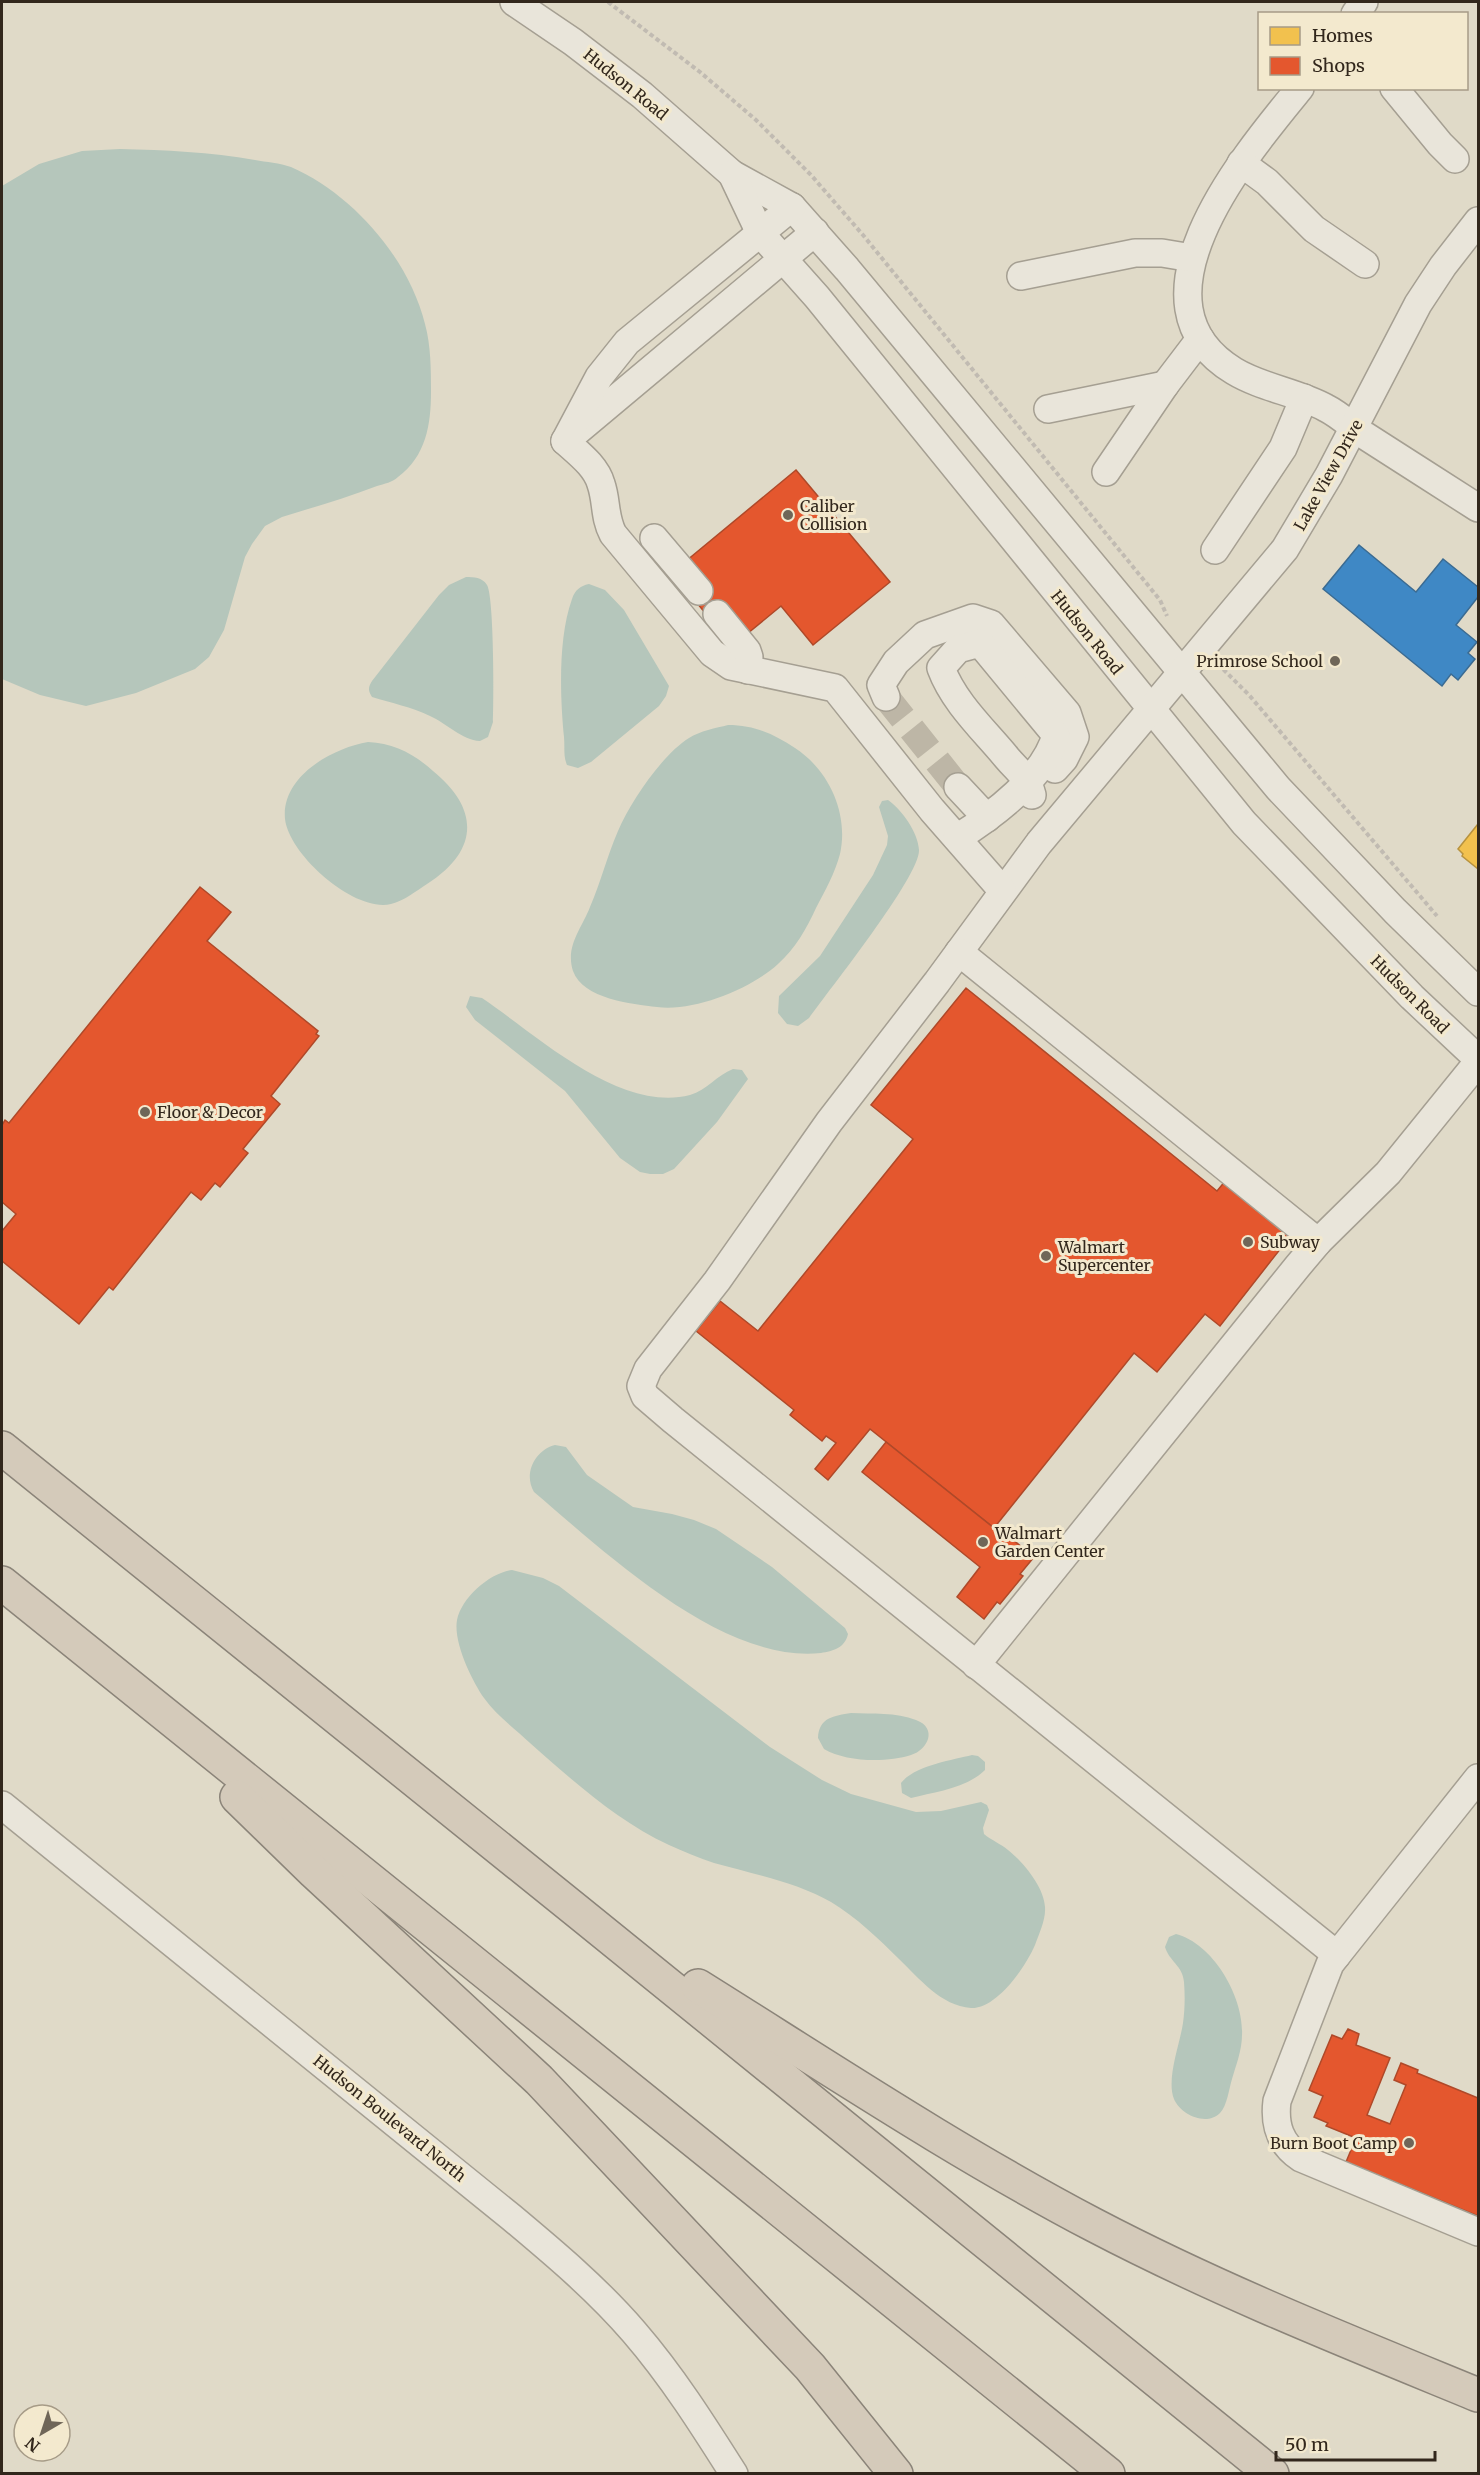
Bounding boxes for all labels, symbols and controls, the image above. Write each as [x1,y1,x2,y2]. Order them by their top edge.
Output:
legend [1258,12,1468,90]
text: Homes [1312,24,1373,47]
street label: Hudson Road [580,44,672,124]
text: Shops [1312,54,1365,77]
street label: Lake View Drive [1289,416,1367,534]
place label: Caliber Collision [800,496,868,534]
marker: Caliber Collision [781,508,795,522]
street label: Hudson Road [1047,586,1127,678]
place label: Primrose School [1196,651,1323,671]
marker: Primrose School [1328,654,1342,668]
street label: Hudson Road [1367,951,1454,1038]
place label: Floor & Decor [157,1102,263,1122]
marker: Floor & Decor [138,1105,152,1119]
place label: Subway [1260,1232,1320,1252]
marker: Subway [1241,1235,1255,1249]
place label: Walmart Supercenter [1057,1237,1151,1275]
marker: Walmart Supercenter [1039,1249,1053,1263]
place label: Walmart Garden Center [994,1523,1105,1561]
marker: Walmart Garden Center [976,1535,990,1549]
street label: Hudson Boulevard North [310,2050,471,2186]
place label: Burn Boot Camp [1270,2133,1397,2153]
marker: Burn Boot Camp [1402,2136,1416,2150]
north arrow [12,2403,72,2463]
scale bar [1276,2424,1435,2462]
text: N [21,2433,44,2456]
text: 50 m [1285,2433,1329,2456]

